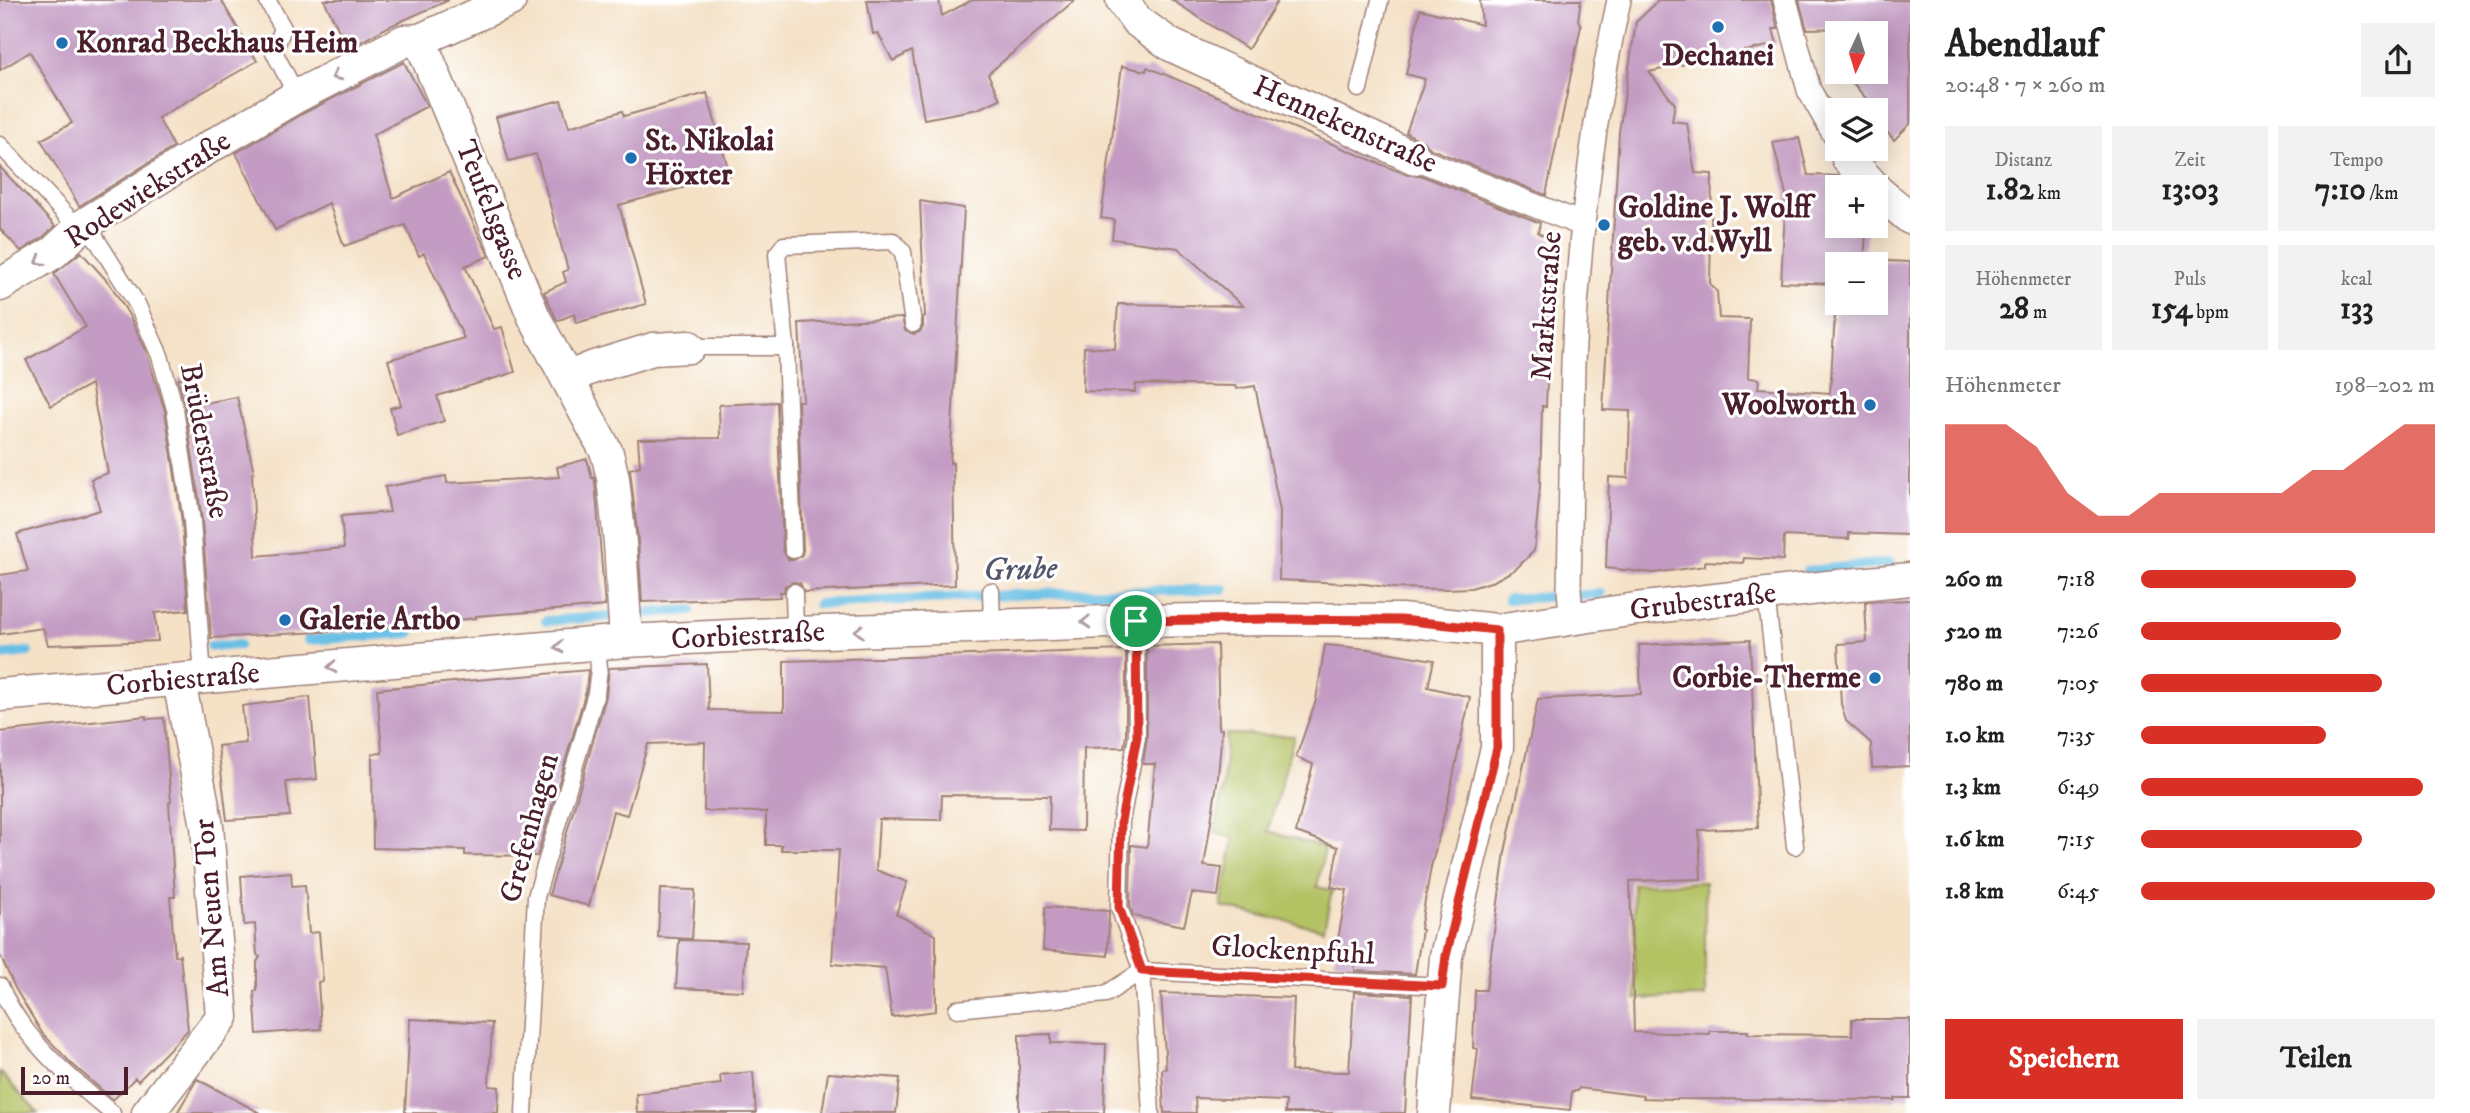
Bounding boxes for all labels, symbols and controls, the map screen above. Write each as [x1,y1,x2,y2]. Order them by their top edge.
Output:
marker: Dechanei [1710,19,1726,35]
north arrow [1825,21,1888,84]
map controls [1825,21,1888,315]
text: Abendlauf [1945,21,2099,69]
button: share [2361,23,2435,97]
place label: Konrad Beckhaus Heim [76,25,359,62]
marker: Konrad Beckhaus Heim [54,35,70,51]
place label: Dechanei [1662,38,1774,75]
one-way arrow [330,68,343,82]
street label: Hennekenstraße [1247,68,1443,182]
text: 20:48 · 7 × 260 m [1945,71,2106,100]
button: layers [1825,98,1888,161]
street label: Rodewiekstraße [58,123,238,257]
place label: St. Nikolai Höxter [645,123,774,194]
street label: Teufelsgasse [446,135,536,285]
text: Distanz [1994,149,2052,172]
text: Zeit [2174,149,2205,172]
text: Tempo [2330,149,2383,172]
marker: St. Nikolai Höxter [623,150,639,166]
text: 1.82 [1986,172,2033,209]
text: 13:03 [2161,172,2219,209]
text: 7:10 [2315,172,2366,209]
button: + [1825,175,1888,238]
text: km [2033,182,2061,205]
text: /km [2366,182,2398,205]
place label: Goldine J. Wolff geb. v.d.Wyll [1617,190,1816,261]
marker: Goldine J. Wolff geb. v.d.Wyll [1596,217,1612,233]
street label: Marktstraße [1523,230,1571,382]
button: − [1825,252,1888,315]
one-way arrow [34,253,47,266]
text: Höhenmeter [1976,268,2071,291]
text: Puls [2174,268,2206,291]
text: kcal [2341,268,2372,291]
text: 28 [1999,291,2029,328]
text: 154 [2151,291,2192,328]
text: 133 [2340,291,2373,328]
text: m [2029,301,2047,324]
text: bpm [2192,301,2229,324]
street label: Brüderstraße [171,360,237,522]
text: Höhenmeter [1945,371,2061,400]
text: 198–202 m [2334,371,2435,400]
place label: Woolworth [1721,387,1856,424]
marker: Woolworth [1862,397,1878,413]
water label: Grube [982,549,1059,591]
text: 260 m [1945,565,2003,594]
text: 7:18 [2057,565,2095,594]
street label: Grubestraße [1628,575,1778,629]
pin [1106,591,1166,651]
place label: Galerie Artbo [299,602,460,639]
icon: arrive [1117,602,1155,640]
marker: Galerie Artbo [277,612,293,628]
street label: Corbiestraße [670,613,826,659]
one-way arrow [1081,615,1092,630]
text: 520 m [1945,617,2002,646]
text: 7:26 [2057,617,2098,646]
one-way arrow [853,623,864,638]
one-way arrow [553,639,564,654]
street label: Corbiestraße [105,655,261,705]
one-way arrow [326,659,337,674]
place label: Corbie-Therme [1672,660,1862,697]
text: 780 m [1945,669,2003,698]
text: 7:05 [2057,669,2099,698]
marker: Corbie-Therme [1867,670,1883,686]
text: 1.0 km [1945,721,2005,750]
text: 7:35 [2057,721,2095,750]
street label: Grefenhagen [492,749,568,907]
text: 1.3 km [1945,773,2001,802]
text: 6:49 [2057,773,2100,802]
street label: Am Neuen Tor [186,817,238,999]
text: 1.6 km [1945,825,2004,854]
text: 7:15 [2057,825,2095,854]
text: 1.8 km [1945,877,2004,906]
text: 6:45 [2057,877,2100,906]
street label: Glockenpfuhl [1210,928,1376,974]
button: Speichern [1945,1019,2183,1099]
button: Teilen [2197,1019,2435,1099]
scale bar [21,1064,128,1096]
text: 20 m [32,1067,70,1090]

